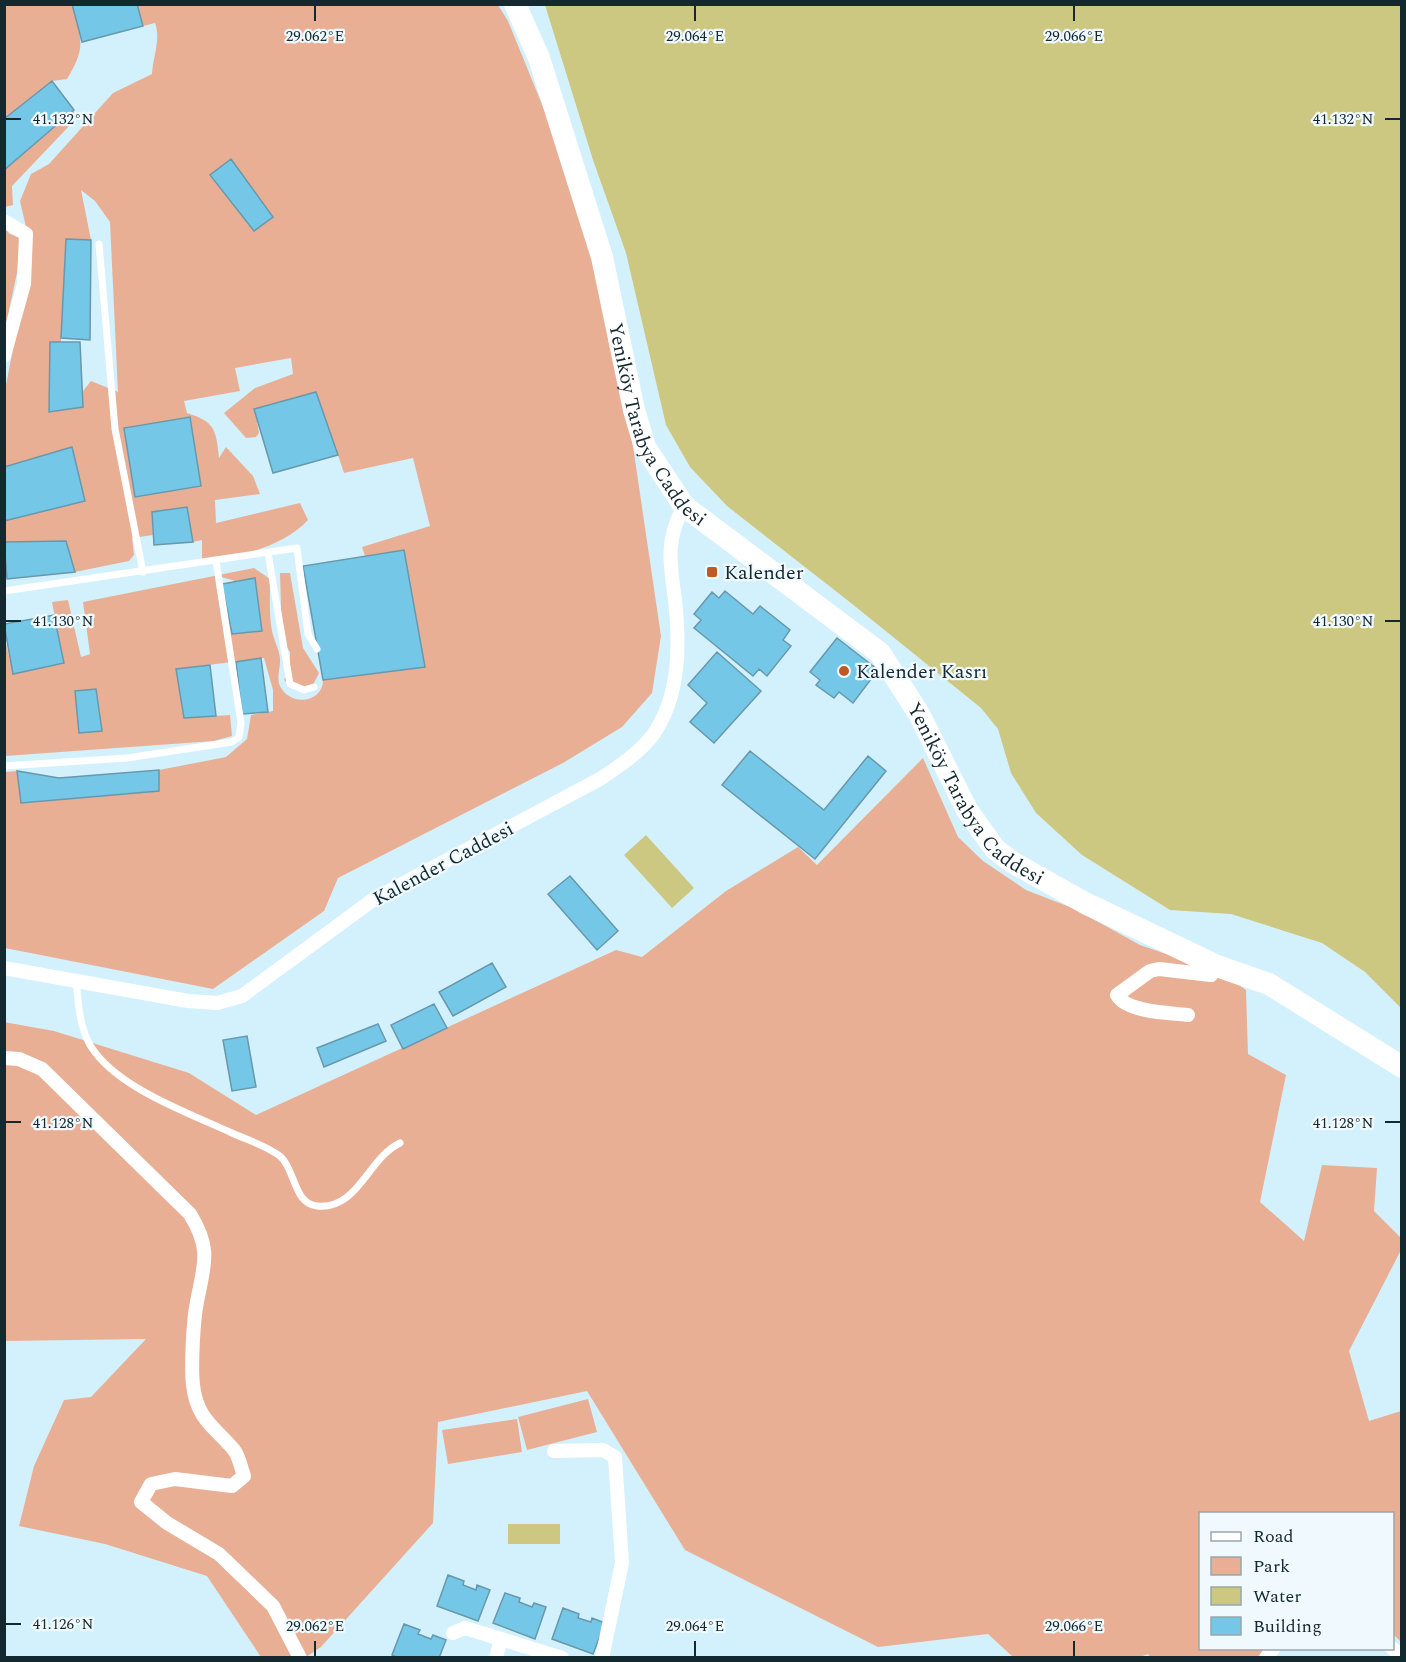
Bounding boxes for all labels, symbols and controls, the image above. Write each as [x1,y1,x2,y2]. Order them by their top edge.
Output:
text: 29.062°E [286,25,344,48]
text: 29.064°E [666,25,724,48]
text: 29.066°E [1045,25,1103,48]
text: 41.132°N [33,108,93,131]
text: 41.132°N [1313,108,1373,131]
street label: Yeniköy Tarabya Caddesi [600,320,713,534]
place label: Kalender [724,558,804,588]
marker: Kalender [705,565,719,579]
text: 41.130°N [33,610,93,633]
text: 41.130°N [1313,610,1373,633]
place label: Kalender Kasrı [856,657,987,687]
marker: Kalender Kasrı [837,664,851,678]
street label: Yeniköy Tarabya Caddesi [899,697,1050,893]
street label: Kalender Caddesi [368,814,519,914]
text: 41.128°N [33,1112,93,1135]
text: 41.128°N [1313,1112,1373,1135]
legend [1199,1512,1394,1650]
text: Road [1253,1523,1294,1550]
text: Park [1253,1553,1290,1580]
text: Water [1253,1583,1301,1610]
text: 41.126°N [33,1613,93,1636]
text: Building [1253,1613,1322,1640]
text: 29.062°E [286,1615,344,1638]
text: 29.064°E [666,1615,724,1638]
text: 29.066°E [1045,1615,1103,1638]

